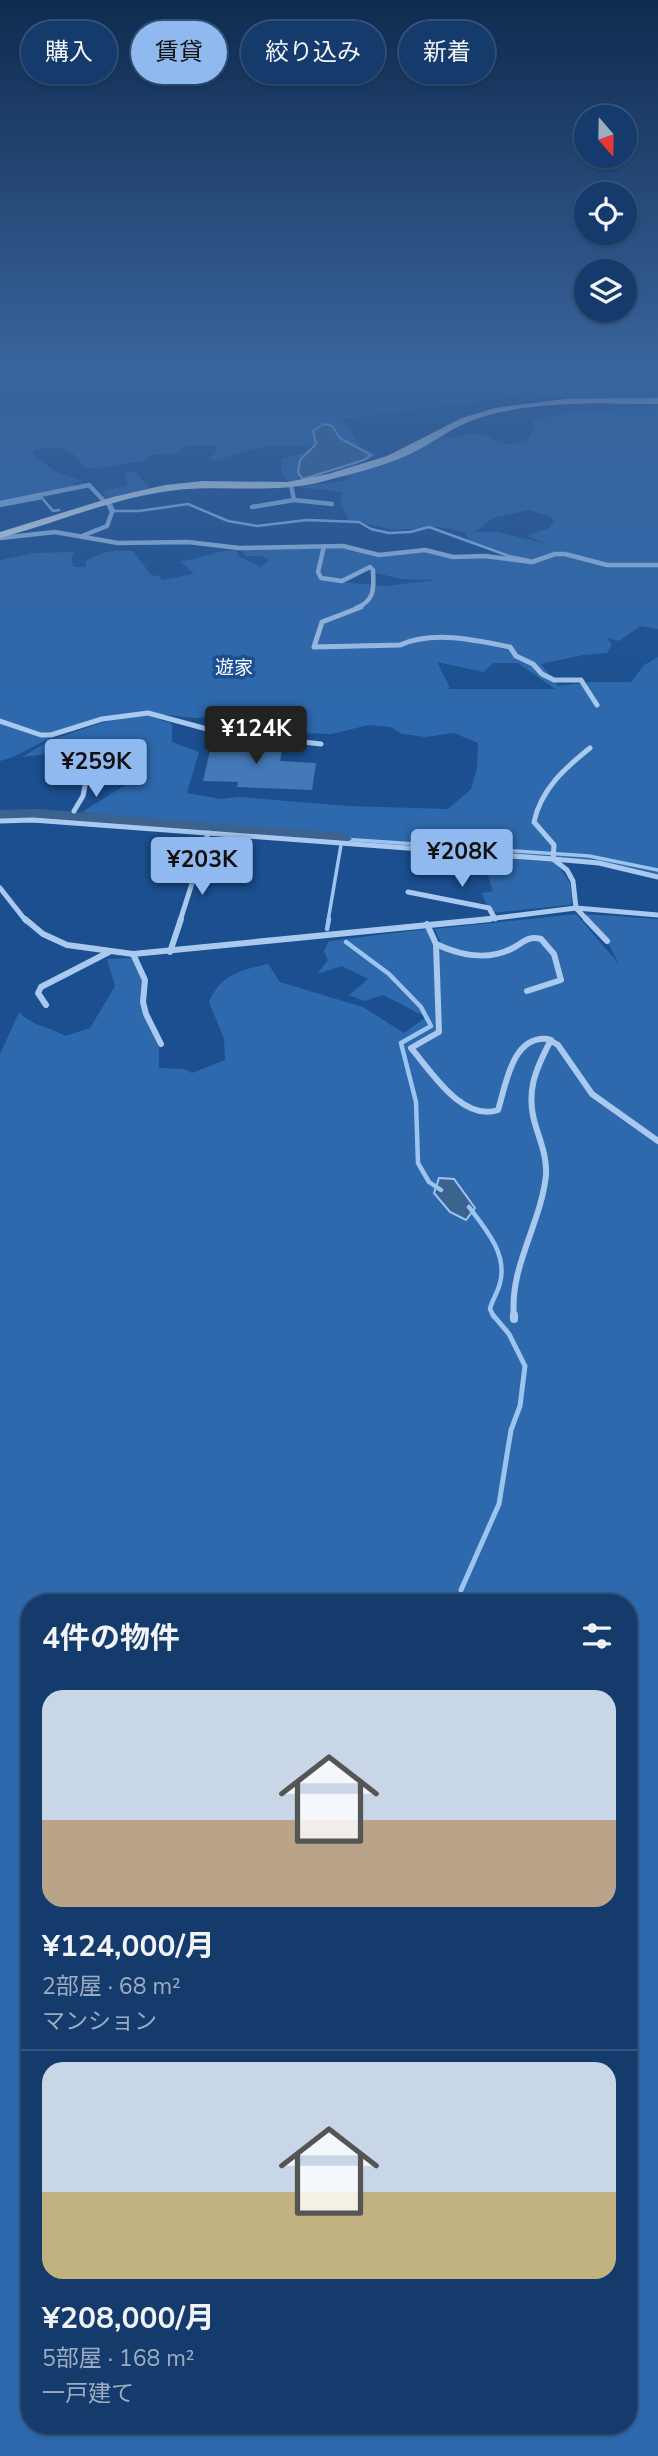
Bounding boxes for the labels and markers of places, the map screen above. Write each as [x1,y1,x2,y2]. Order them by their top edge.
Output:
pin: ¥124K [207,706,305,766]
pin: ¥259K [47,740,145,799]
pin: ¥208K [413,830,511,889]
pin: ¥203K [153,838,251,897]

